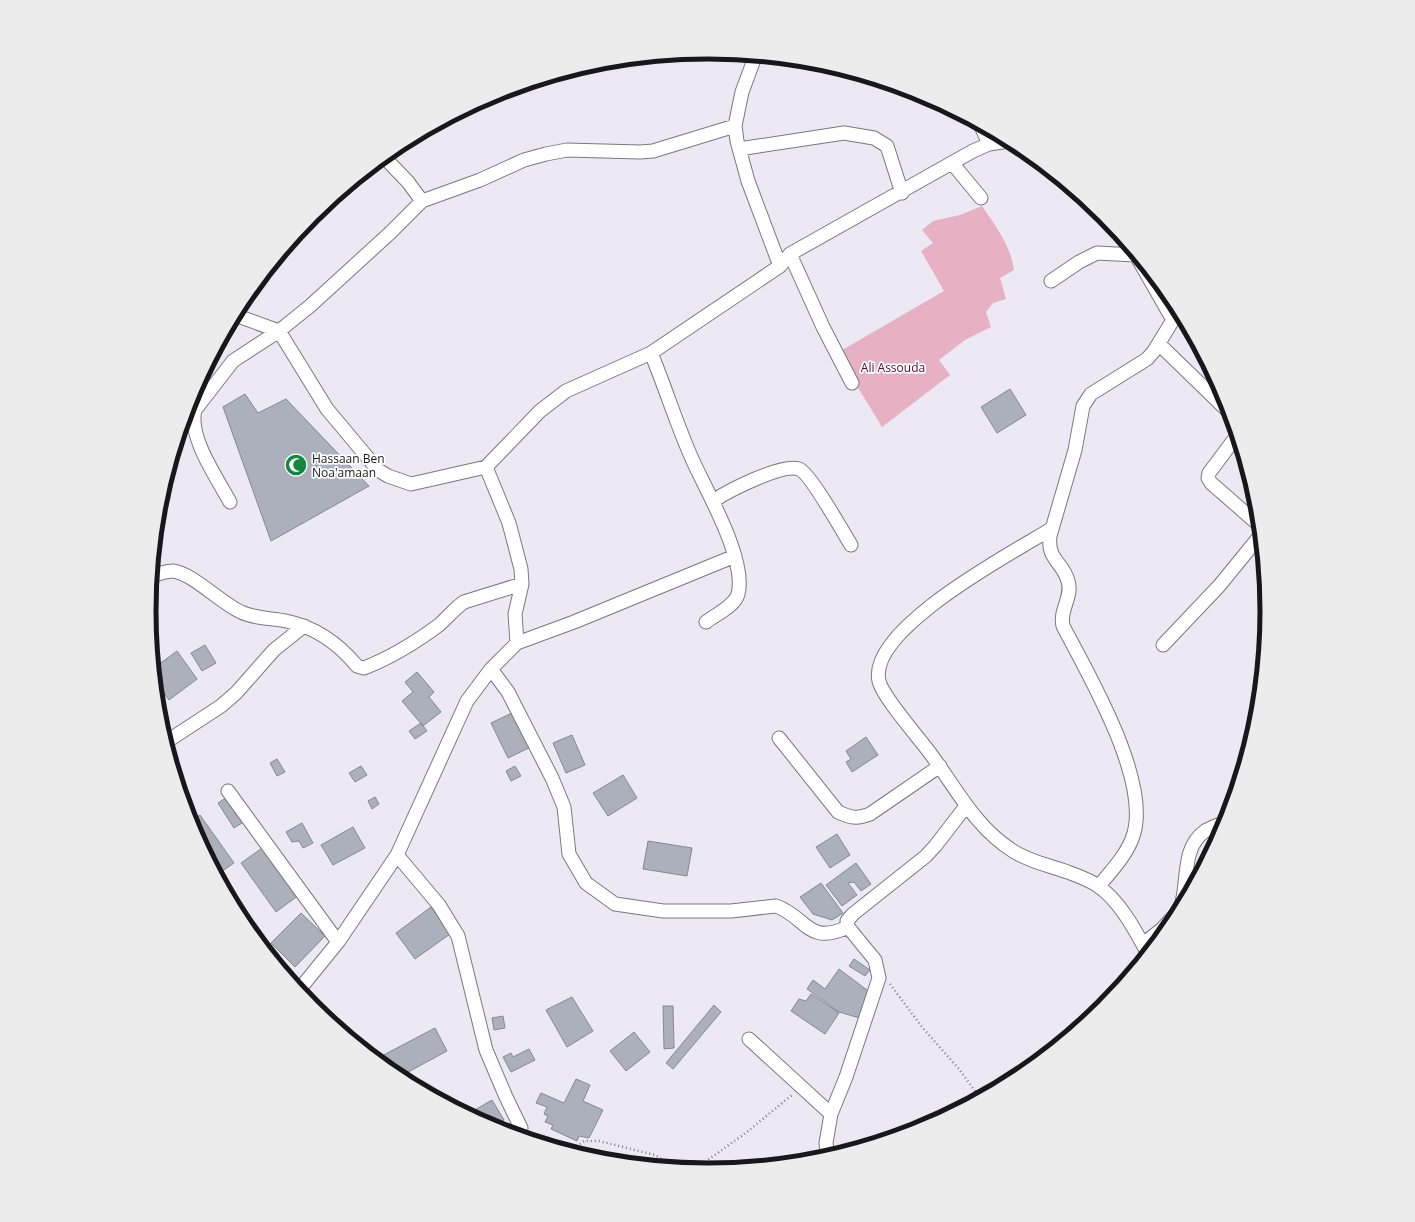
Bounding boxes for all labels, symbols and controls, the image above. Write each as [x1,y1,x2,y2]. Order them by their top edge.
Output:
park label: Ali Assouda [861,359,925,376]
place label: Hassaan Ben Noa'amaan [312,450,385,481]
mosque icon: Hassaan Ben Noa'amaan [283,452,309,478]

